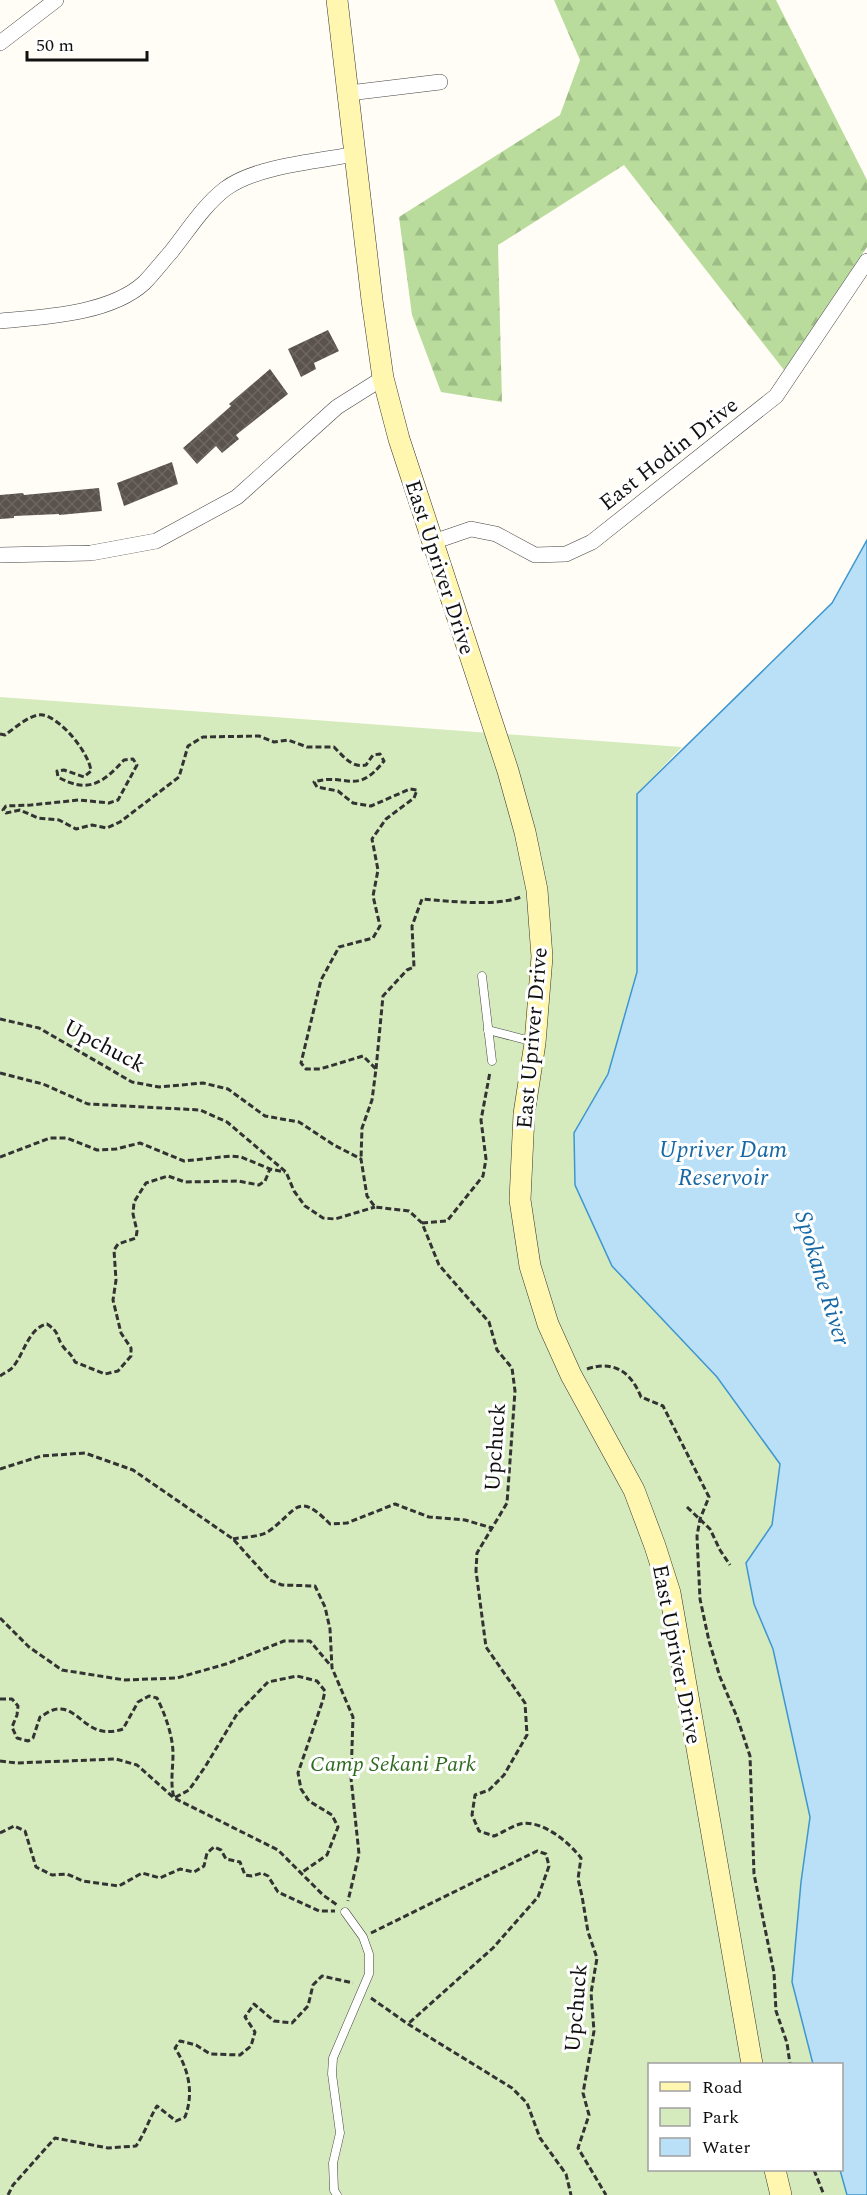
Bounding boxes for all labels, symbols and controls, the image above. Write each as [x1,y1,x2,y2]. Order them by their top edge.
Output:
scale bar [27,24,147,62]
text: 50 m [36,32,74,59]
street label: East Hodin Drive [592,389,746,519]
street label: East Upriver Drive [396,476,483,659]
street label: East Upriver Drive [508,946,557,1130]
street label: Upchuck [57,1011,151,1082]
water label: Upriver Dam Reservoir [659,1132,788,1196]
water label: Spokane River [784,1206,860,1351]
street label: Upchuck [476,1402,515,1492]
street label: East Upriver Drive [643,1562,710,1747]
park label: Camp Sekani Park [310,1748,476,1781]
street label: Upchuck [556,1963,597,2054]
legend [648,2063,843,2171]
text: Road [702,2074,743,2101]
text: Park [702,2104,739,2131]
text: Water [702,2134,750,2161]

